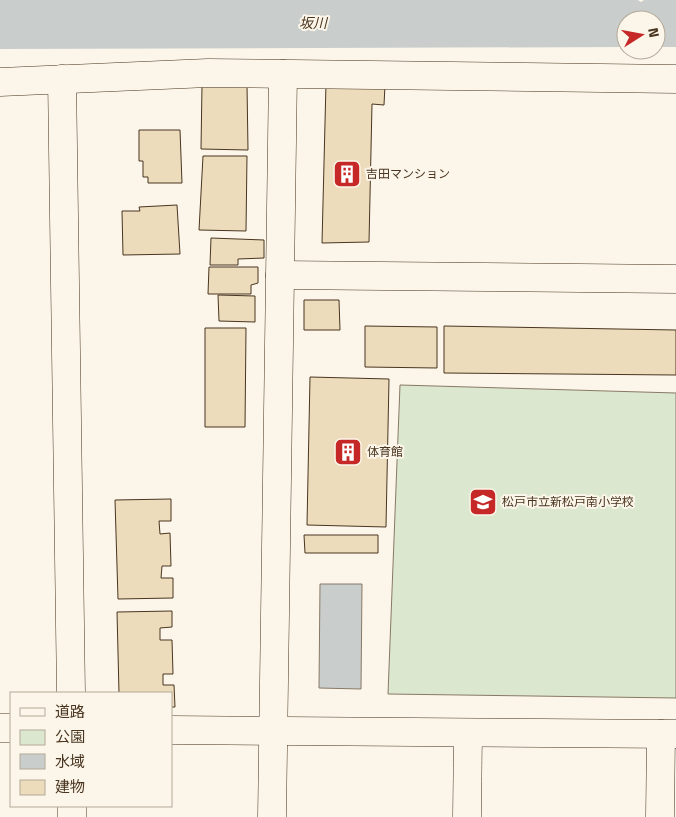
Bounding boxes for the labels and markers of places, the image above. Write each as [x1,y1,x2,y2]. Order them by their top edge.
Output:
building icon: 吉田マンション [332,159,362,189]
place label: 吉田マンション [366,164,450,183]
building icon: 体育館 [333,437,363,467]
place label: 体育館 [367,442,403,461]
school or university icon: 松戸市立新松戸南小学校 [468,487,498,517]
place label: 松戸市立新松戸南小学校 [502,492,634,511]

